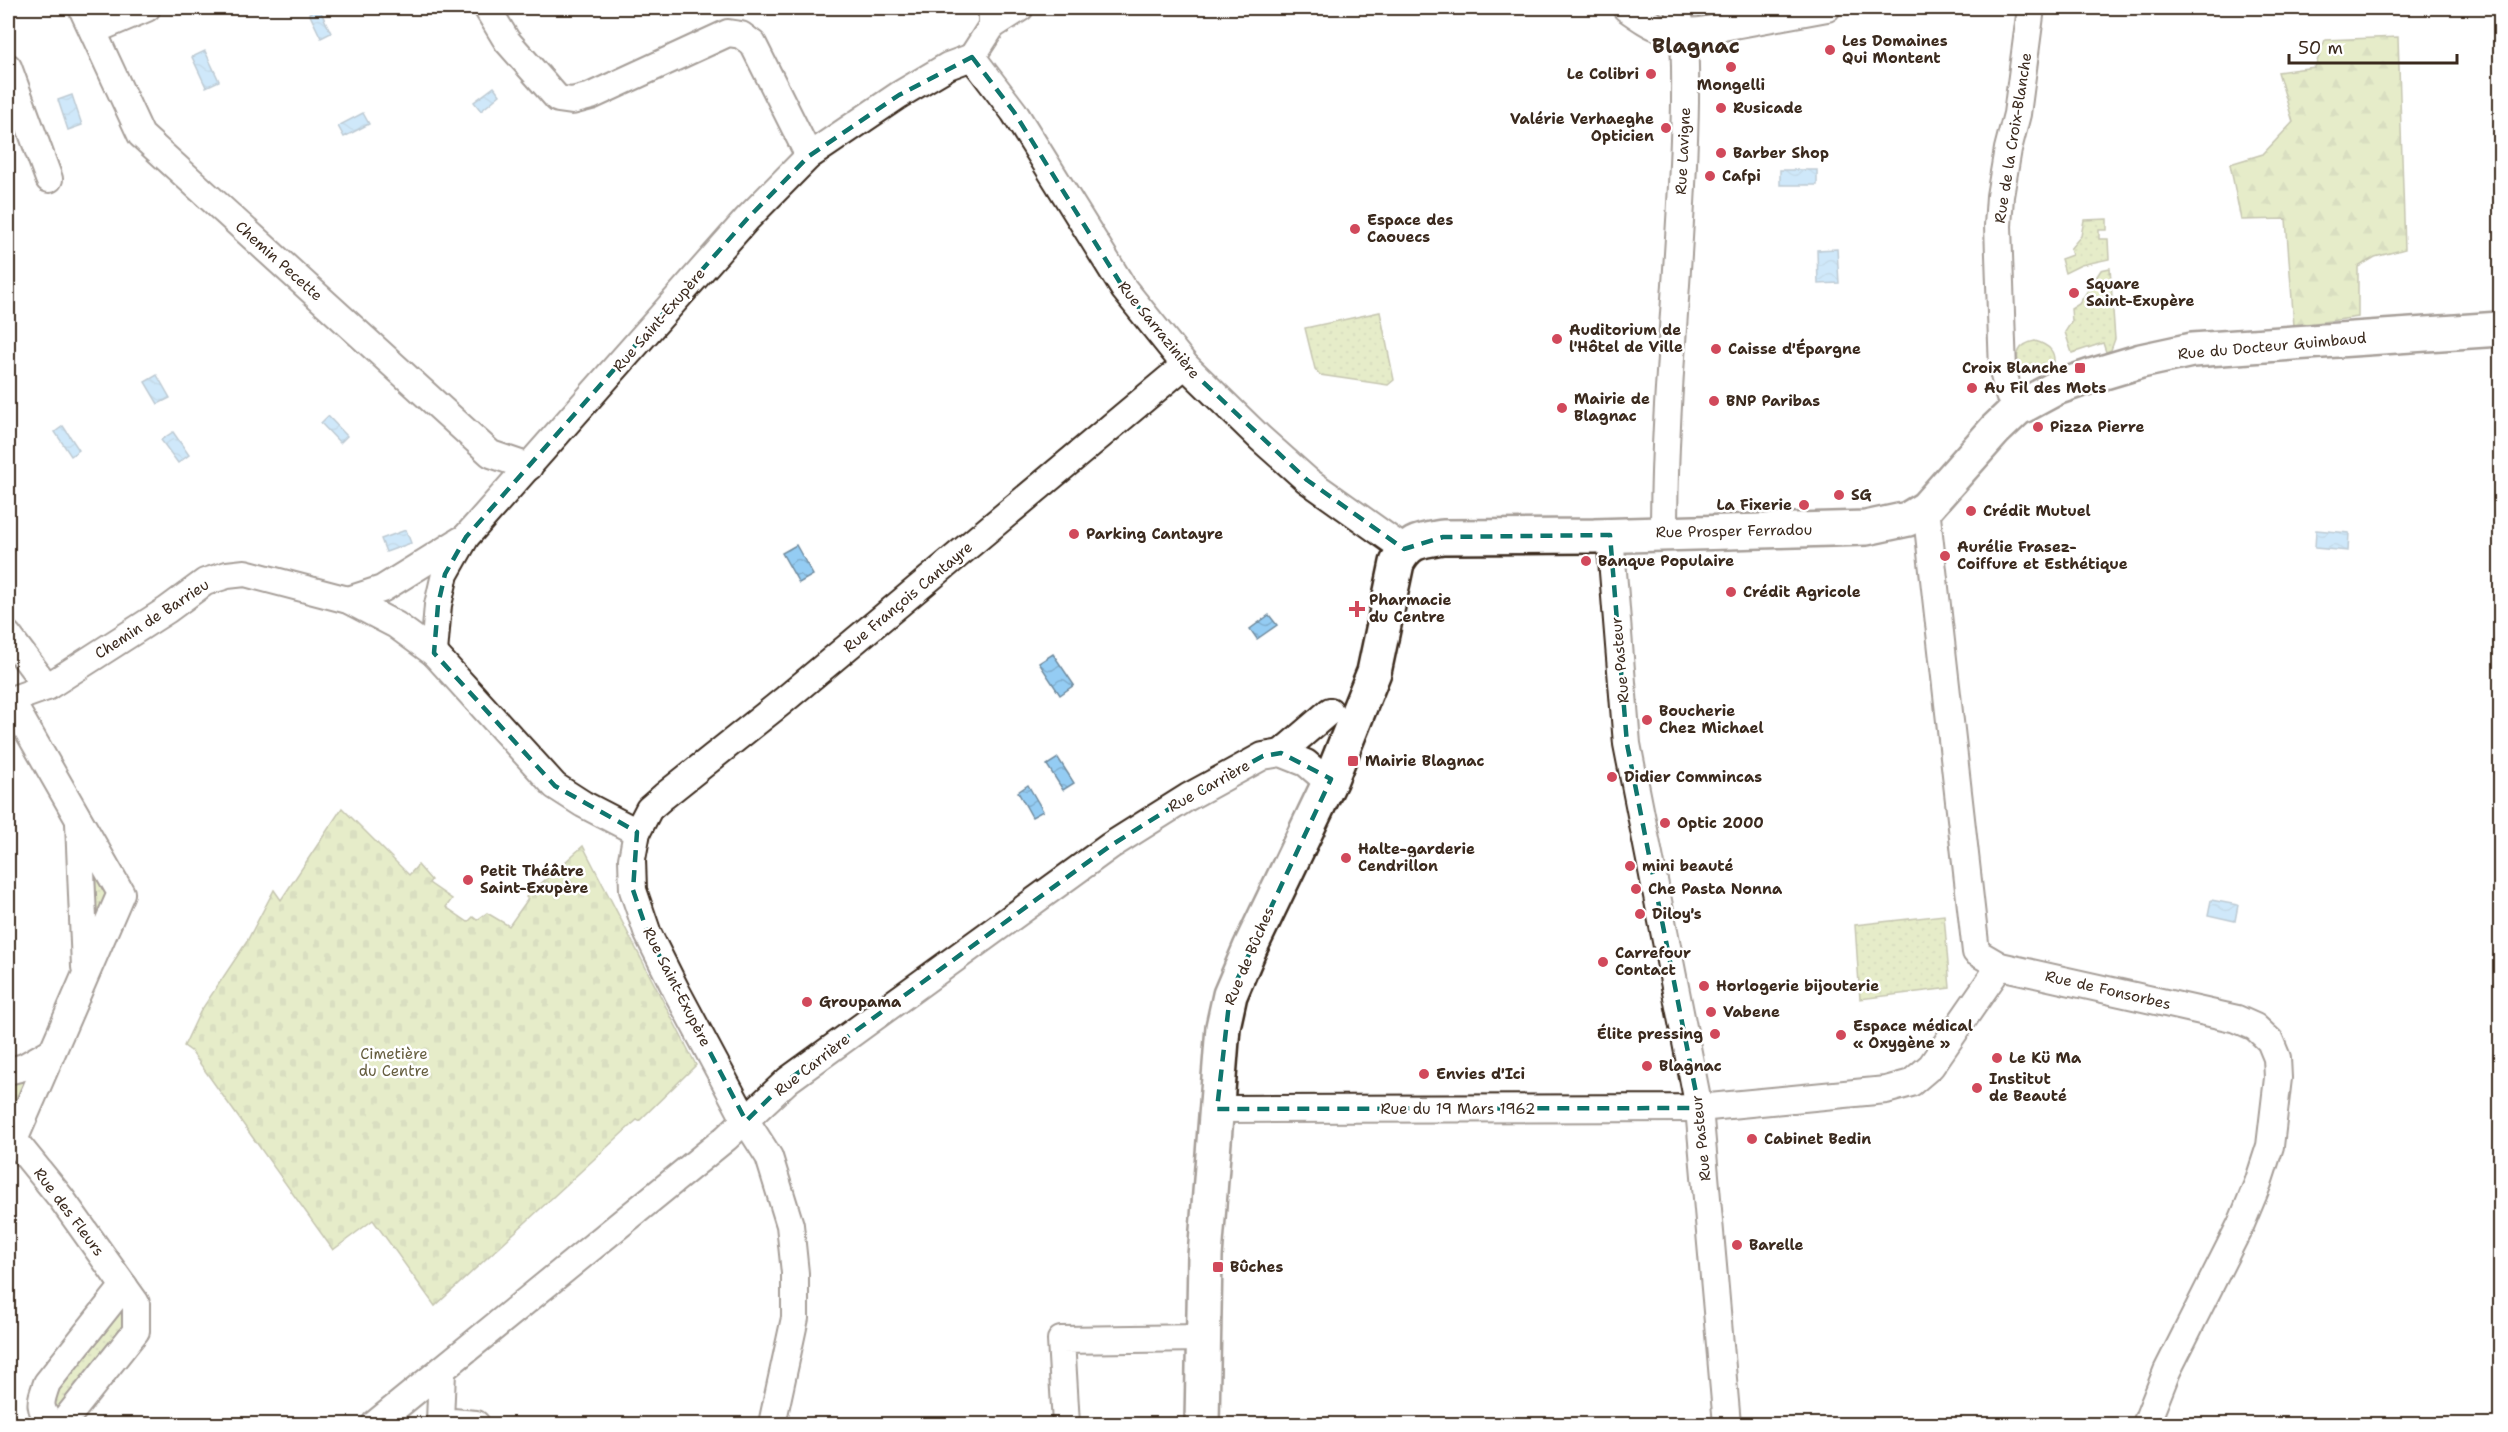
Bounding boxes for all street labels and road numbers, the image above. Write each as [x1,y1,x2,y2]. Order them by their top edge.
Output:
street label: Rue de la Croix-Blanche [1990,51,2036,225]
street label: Rue Lavigne [1671,107,1695,195]
street label: Chemin Pecette [231,217,327,305]
street label: Rue Saint-Exupère [608,264,710,376]
street label: Rue Sarrazinière [1113,277,1205,383]
street label: Rue du Docteur Guimbaud [2177,328,2368,364]
street label: Rue Prosper Ferradou [1655,520,1813,542]
street label: Rue François Cantayre [839,537,977,657]
street label: Chemin de Barrieu [91,575,213,663]
street label: Rue Pasteur [1606,616,1634,704]
street label: Rue Carrière [1165,755,1253,817]
street label: Rue de Bûches [1219,904,1279,1008]
street label: Rue Saint-Exupère [638,924,716,1050]
street label: Rue de Fonsorbes [2043,966,2173,1014]
street label: Rue Carrière [770,1029,854,1101]
street label: Rue Pasteur [1687,1094,1715,1182]
street label: Rue du 19 Mars 1962 [1381,1099,1535,1119]
street label: Rue des Fleurs [29,1164,109,1260]

